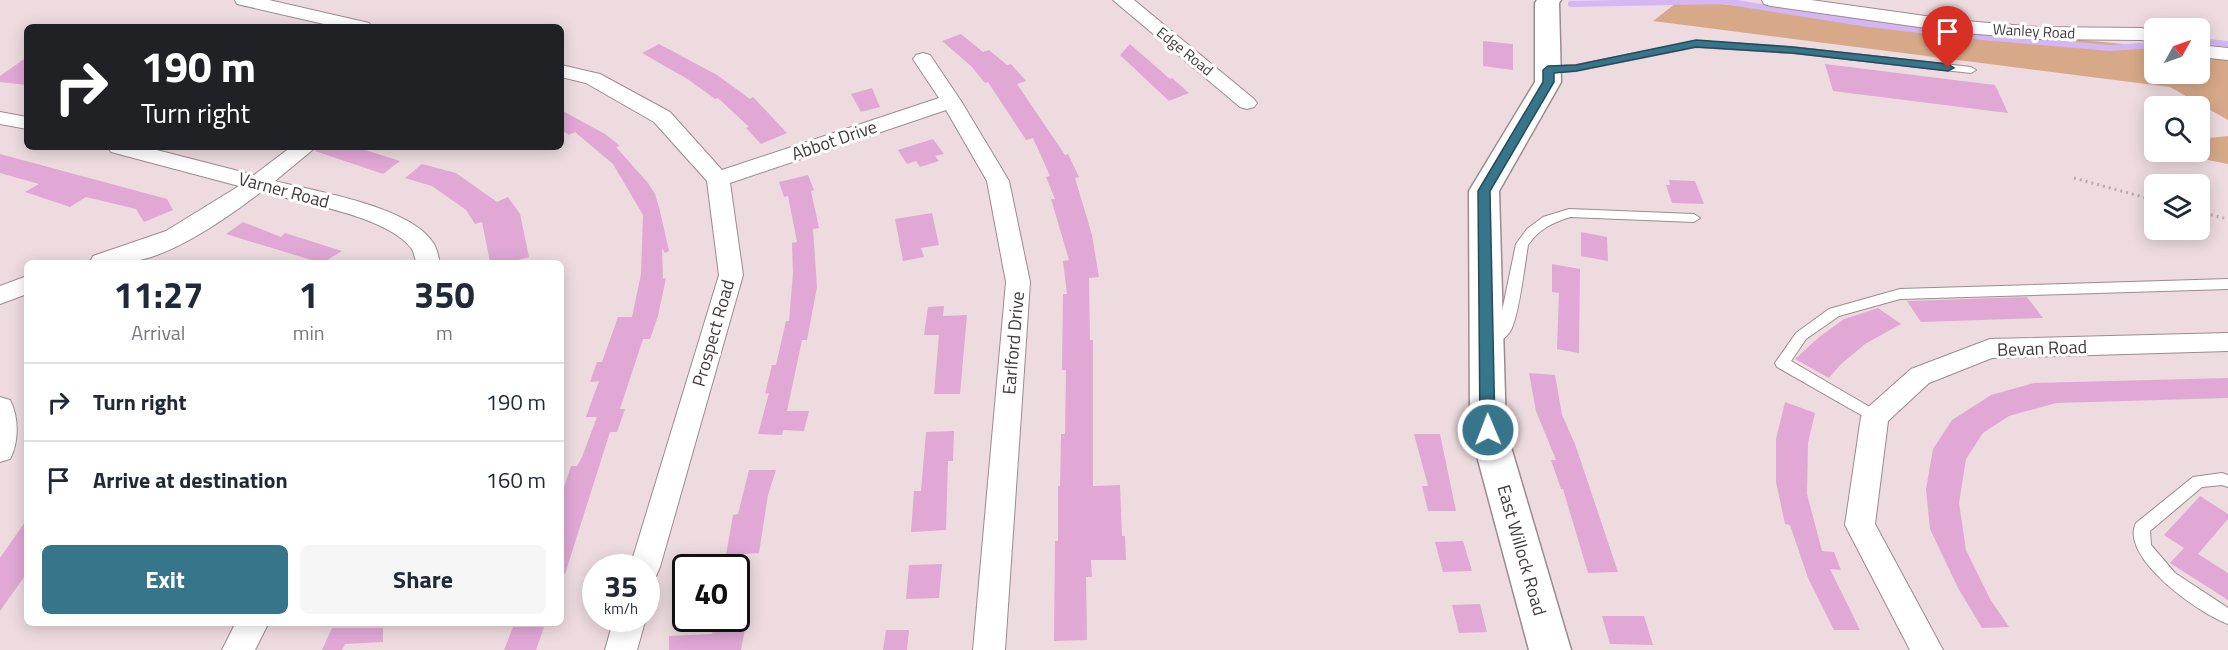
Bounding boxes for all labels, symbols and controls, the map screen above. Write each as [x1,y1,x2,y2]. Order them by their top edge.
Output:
pin [1922,6,1973,68]
icon: arrive [1931,15,1964,48]
street label: Wanley Road [1992,17,2076,45]
north arrow [2144,18,2210,84]
map controls [2144,18,2210,240]
street label: Edge Road [1152,21,1218,81]
text: 190 m [141,34,256,98]
icon: right [42,48,120,126]
text: Turn right [141,92,250,133]
button: search [2144,96,2210,162]
street label: Abbot Drive [788,113,880,167]
street label: Varner Road [236,165,332,215]
button: layers [2144,174,2210,240]
text: 11:27 [113,267,203,322]
text: 1 [299,267,319,322]
text: 350 [414,267,475,322]
street label: Prospect Road [685,276,741,390]
street label: Earlford Drive [995,290,1031,396]
text: Arrival [131,317,186,348]
text: min [293,317,325,348]
text: m [436,317,453,348]
street label: Bevan Road [1996,333,2088,363]
text: Turn right [93,385,187,419]
text: 190 m [486,385,546,419]
icon: right [42,386,75,419]
position arrow [1456,398,1520,462]
text: Arrive at destination [93,463,288,497]
text: 160 m [486,463,546,497]
icon: arrive [42,464,75,497]
street label: East Willock Road [1490,482,1554,618]
button: Exit [42,545,288,614]
button: Share [300,545,546,614]
speed limit sign: 40 [672,554,750,632]
text: 35 [604,563,638,609]
text: km/h [604,597,638,620]

